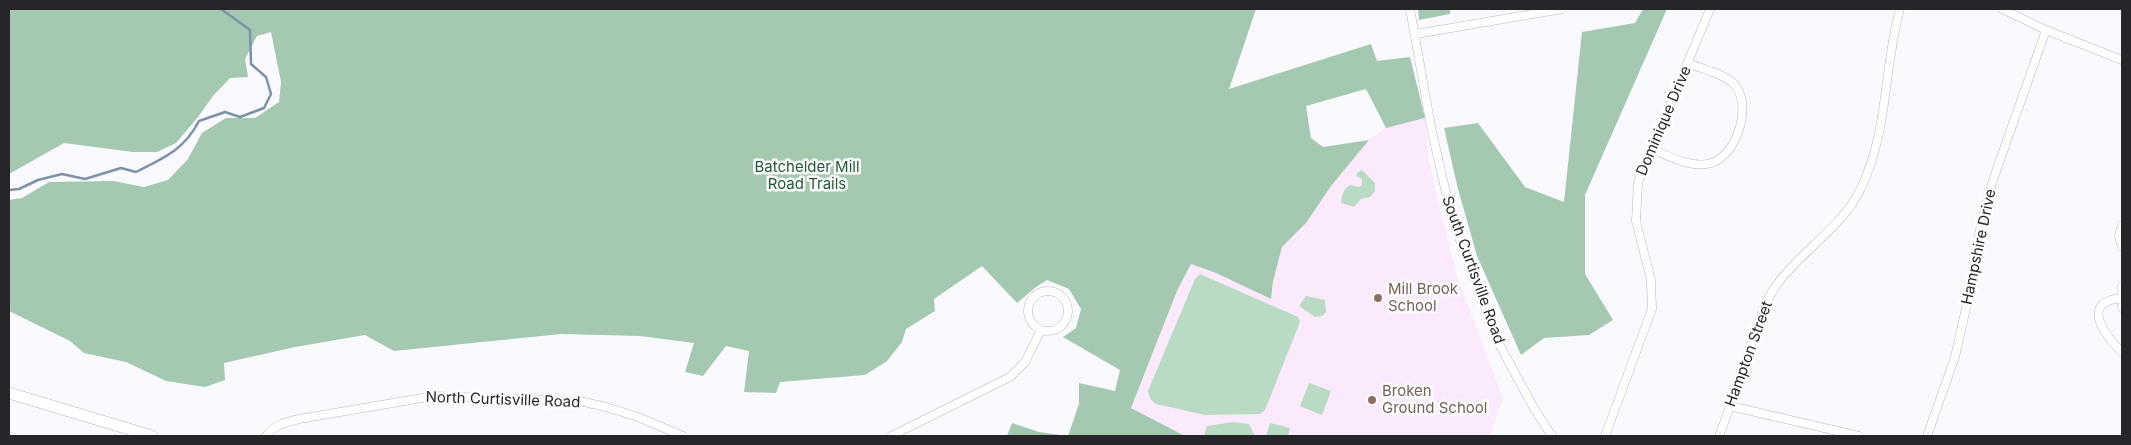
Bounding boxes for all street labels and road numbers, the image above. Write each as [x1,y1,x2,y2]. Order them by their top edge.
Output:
street label: Dominique Drive [1633,63,1695,179]
street label: Hampshire Drive [1958,187,2000,307]
street label: South Curtisville Road [1438,194,1508,346]
street label: Hampton Street [1722,299,1776,409]
street label: North Curtisville Road [425,388,581,412]

